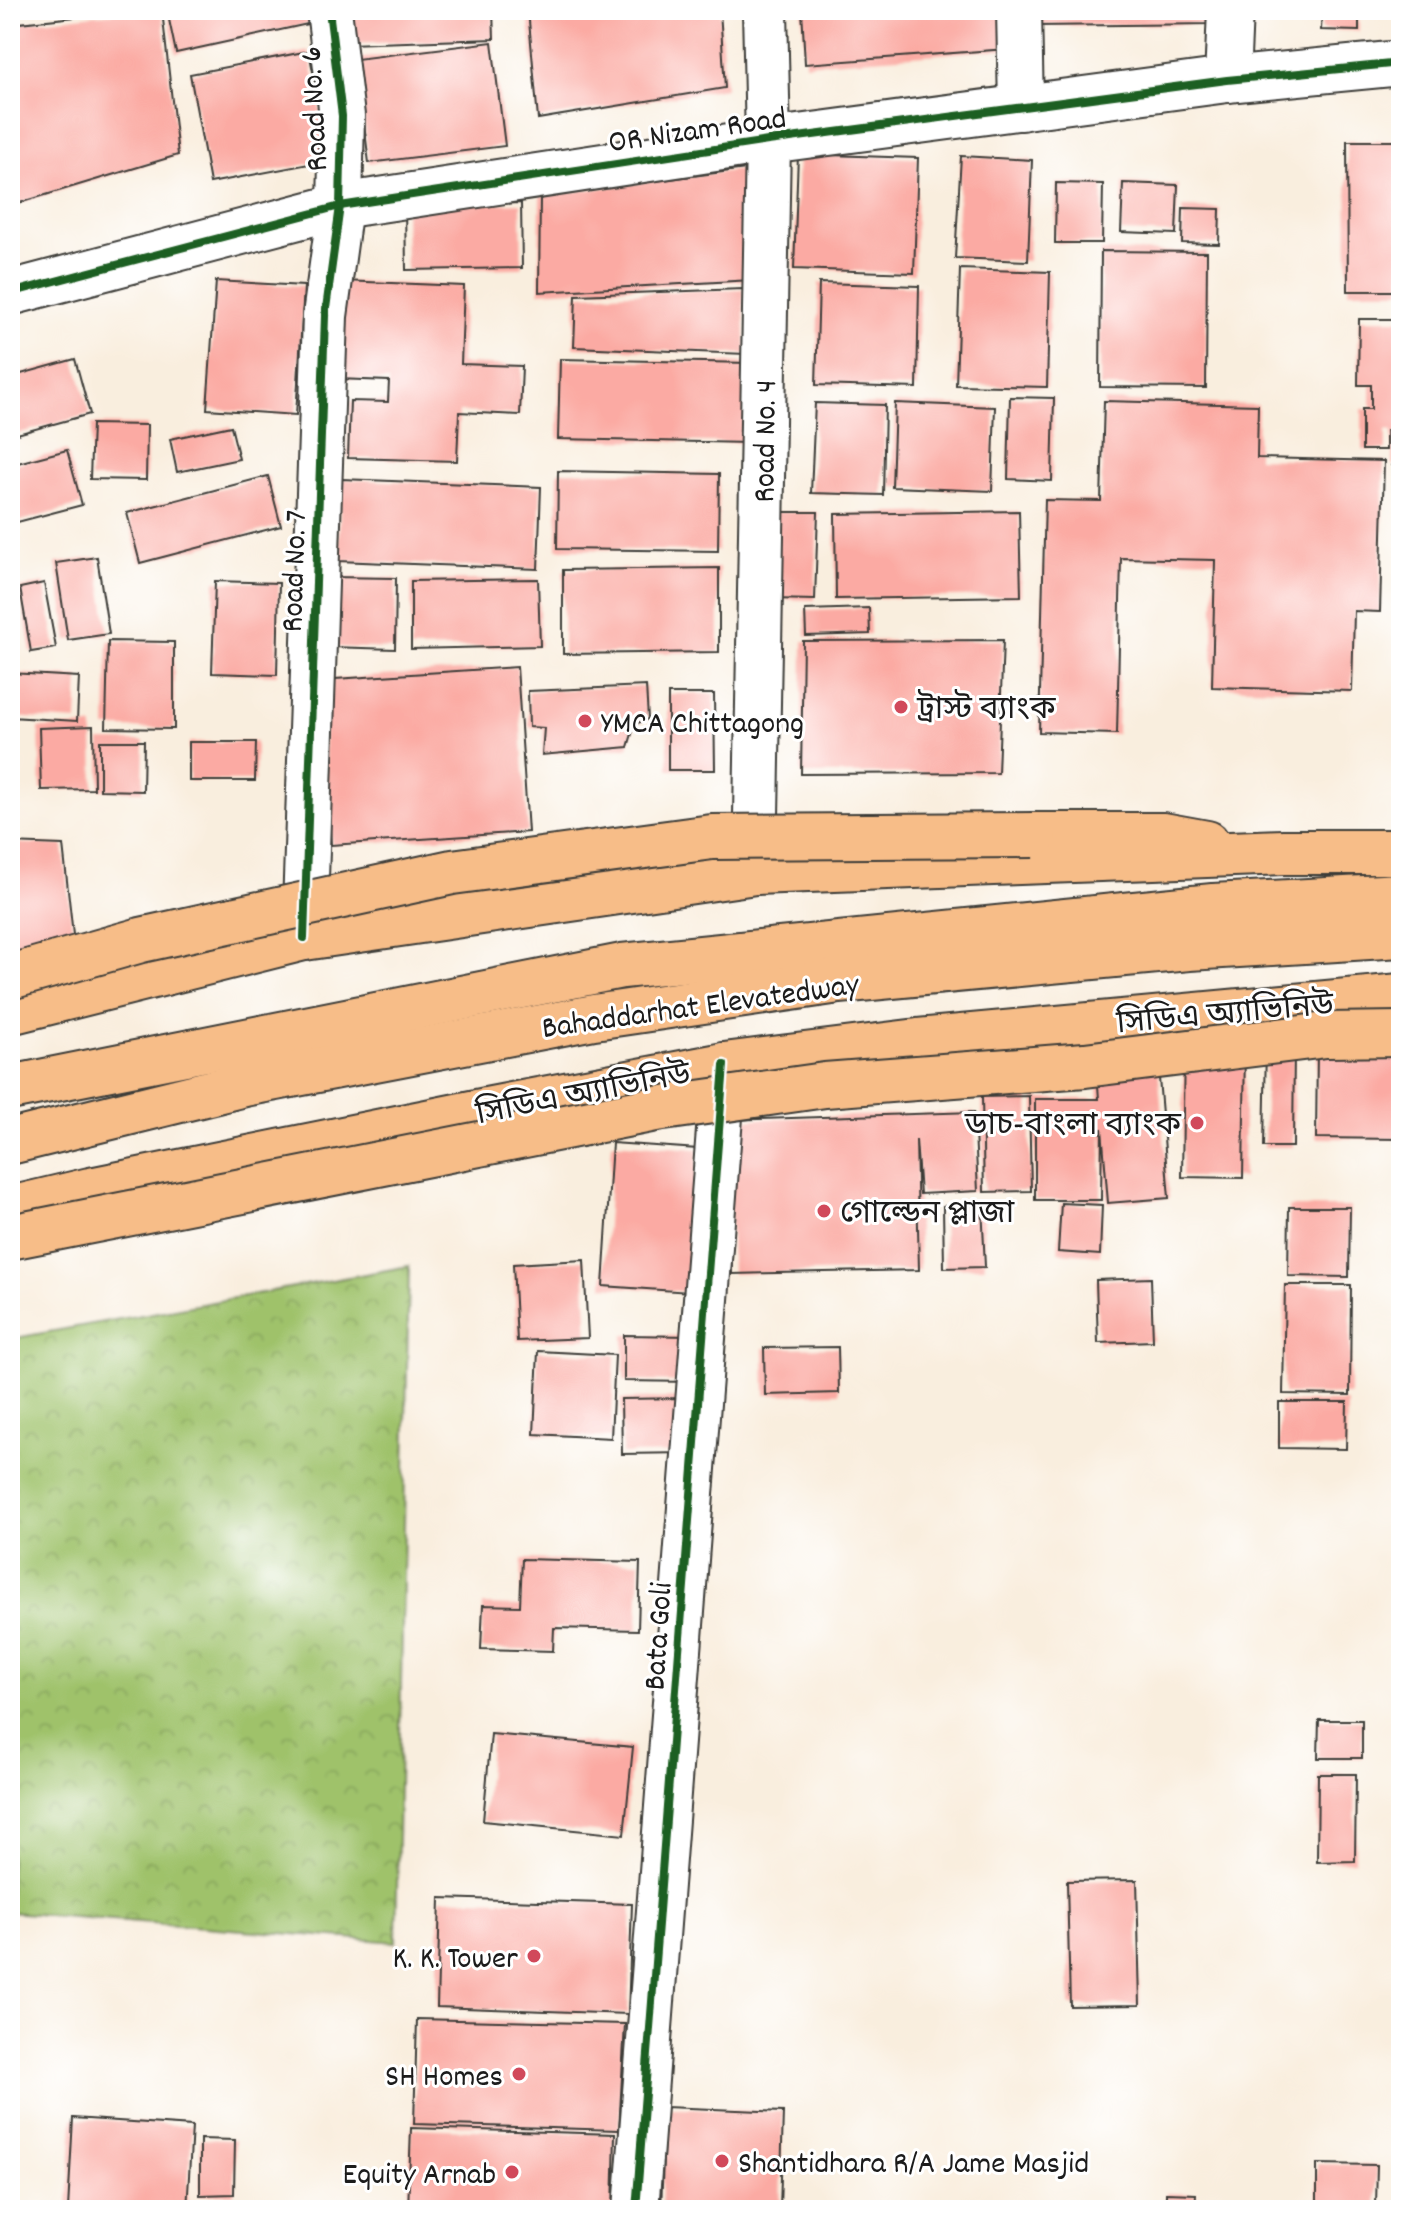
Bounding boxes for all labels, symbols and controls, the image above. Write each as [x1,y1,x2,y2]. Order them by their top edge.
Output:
street label: Road No. 6 [291,45,343,173]
street label: OR Nizam Road [606,98,790,168]
street label: Road No. 4 [744,379,792,503]
street label: Road No. 7 [272,509,322,633]
place label: ট্রাস্ট ব্যাংক [916,689,1057,735]
marker: ট্রাস্ট ব্যাংক [892,698,910,716]
place label: YMCA Chittagong [601,703,804,749]
marker: YMCA Chittagong [576,712,594,730]
street label: Bahaddarhat Elevatedway [539,964,863,1054]
street label: সিডিএ অ্যাভিনিউ [1114,984,1337,1049]
street label: সিডিএ অ্যাভিনিউ [472,1053,696,1140]
place label: ডাচ-বাংলা ব্যাংক [964,1105,1182,1151]
marker: ডাচ-বাংলা ব্যাংক [1188,1114,1206,1132]
place label: গোল্ডেন প্লাজা [840,1193,1015,1239]
marker: গোল্ডেন প্লাজা [815,1202,833,1220]
street label: Bata Goli [634,1581,688,1692]
place label: K. K. Tower [392,1938,518,1984]
marker: K. K. Tower [525,1947,543,1965]
place label: SH Homes [385,2056,503,2102]
marker: SH Homes [510,2065,528,2083]
place label: Shantidhara R/A Jame Masjid [738,2143,1089,2189]
marker: Shantidhara R/A Jame Masjid [713,2152,731,2170]
place label: Equity Arnab [342,2154,496,2200]
marker: Equity Arnab [503,2163,521,2181]

